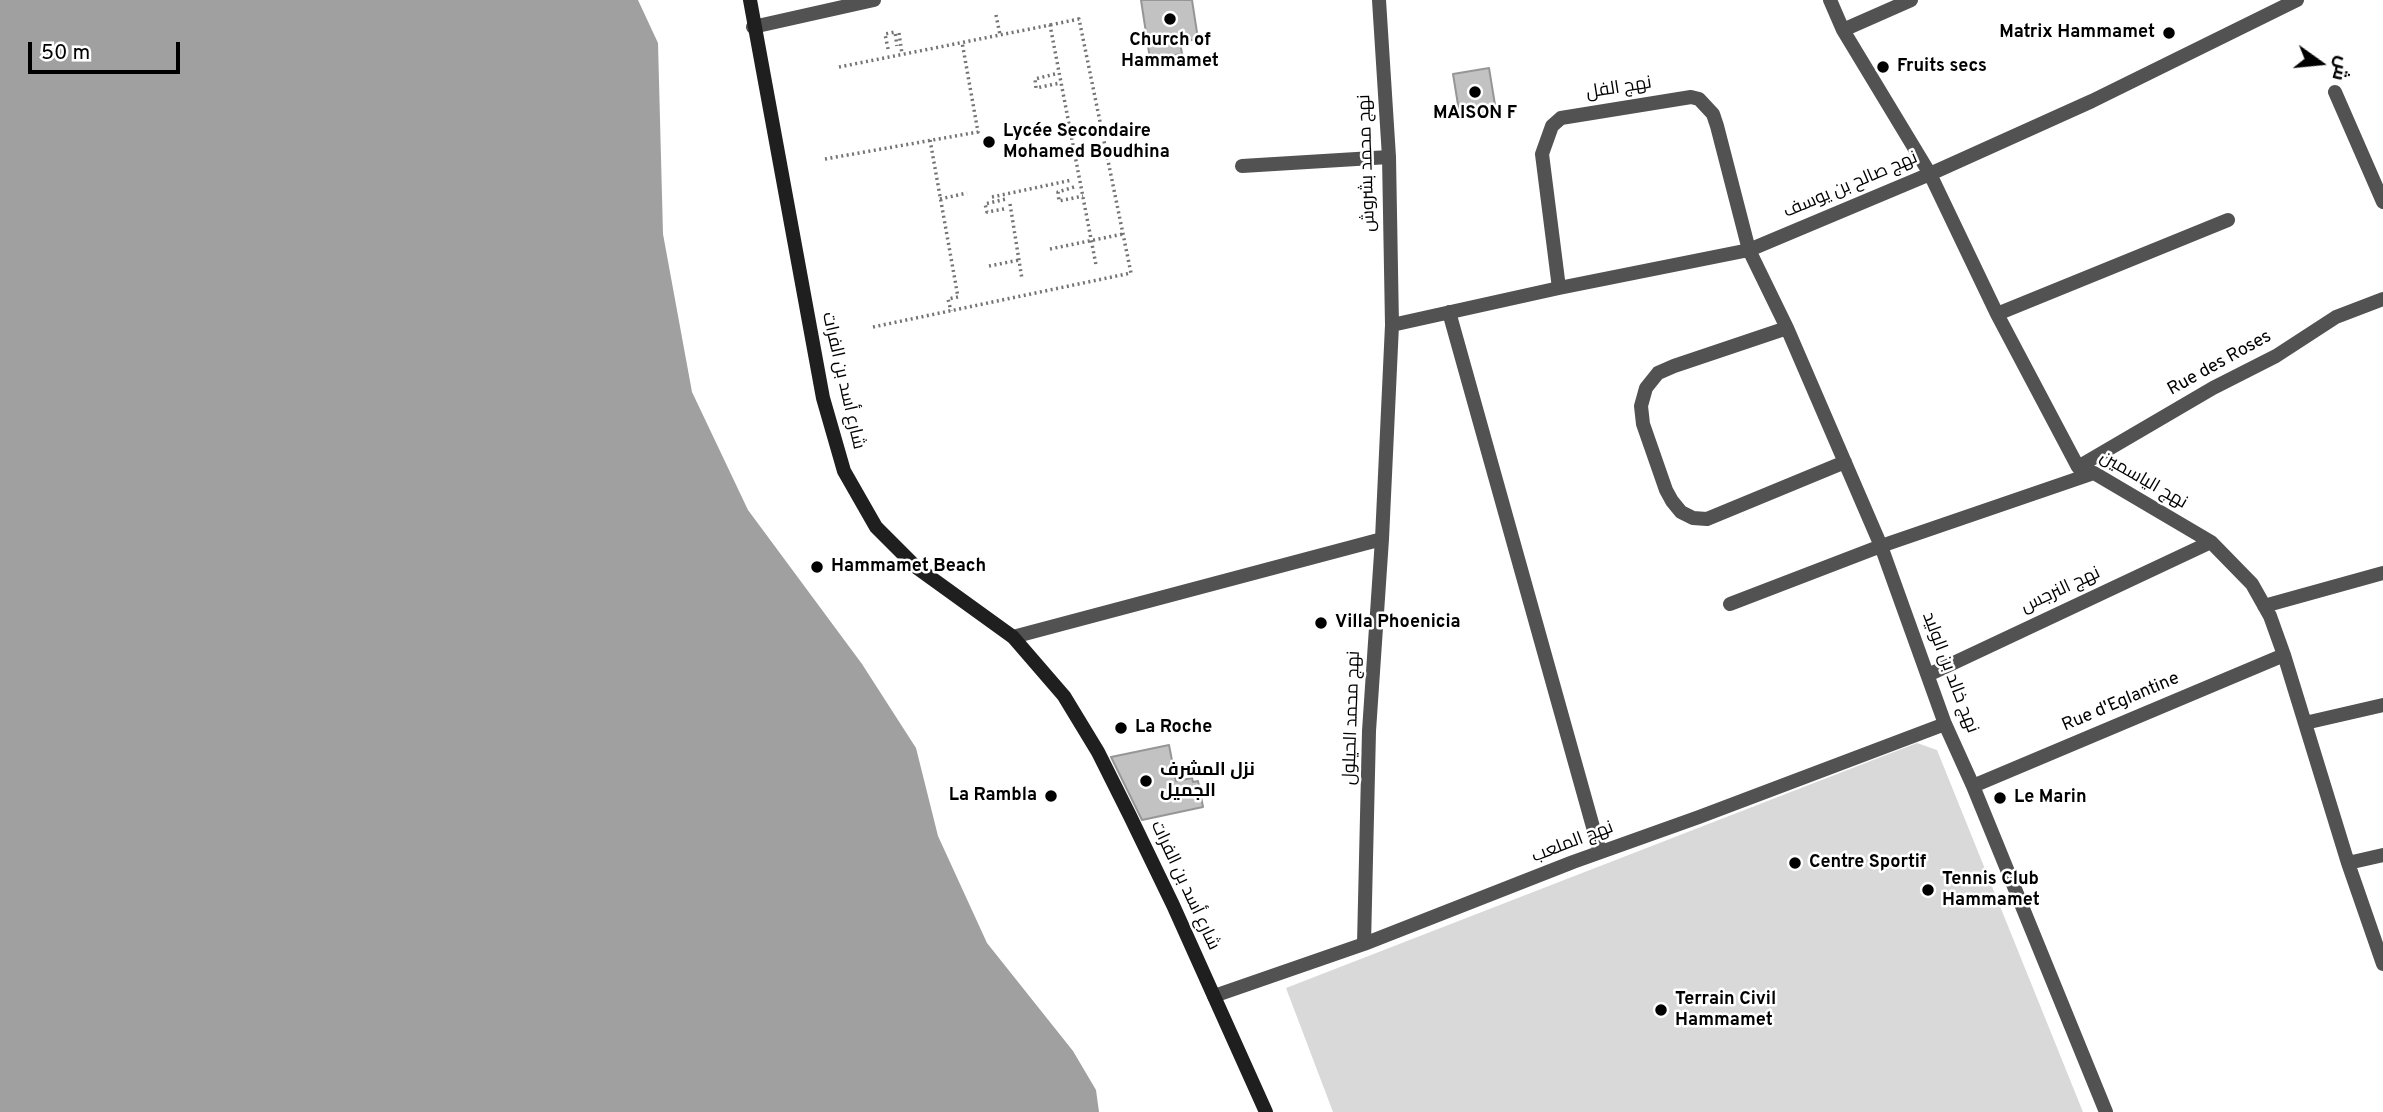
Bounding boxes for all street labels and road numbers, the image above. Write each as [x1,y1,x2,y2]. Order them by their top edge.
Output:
street label: نهج الفل [1585,73,1653,105]
street label: نهج محمد بشروش [1355,94,1381,232]
street label: نهج صالح بن يوسف [1781,148,1921,224]
street label: شارع أسد بن الفرات [816,310,868,452]
street label: Rue des Roses [2164,327,2276,401]
street label: نهج الياسمين [2095,447,2191,515]
street label: نهج النرجس [2018,563,2104,619]
street label: نهج خالد بن الوليد [1916,609,1982,737]
street label: نهج محمد الحيلول [1340,650,1366,786]
street label: Rue d'Eglantine [2059,669,2183,737]
street label: شارع أسد بن الفرات [1145,818,1223,954]
street label: نهج الملعب [1529,818,1617,868]

